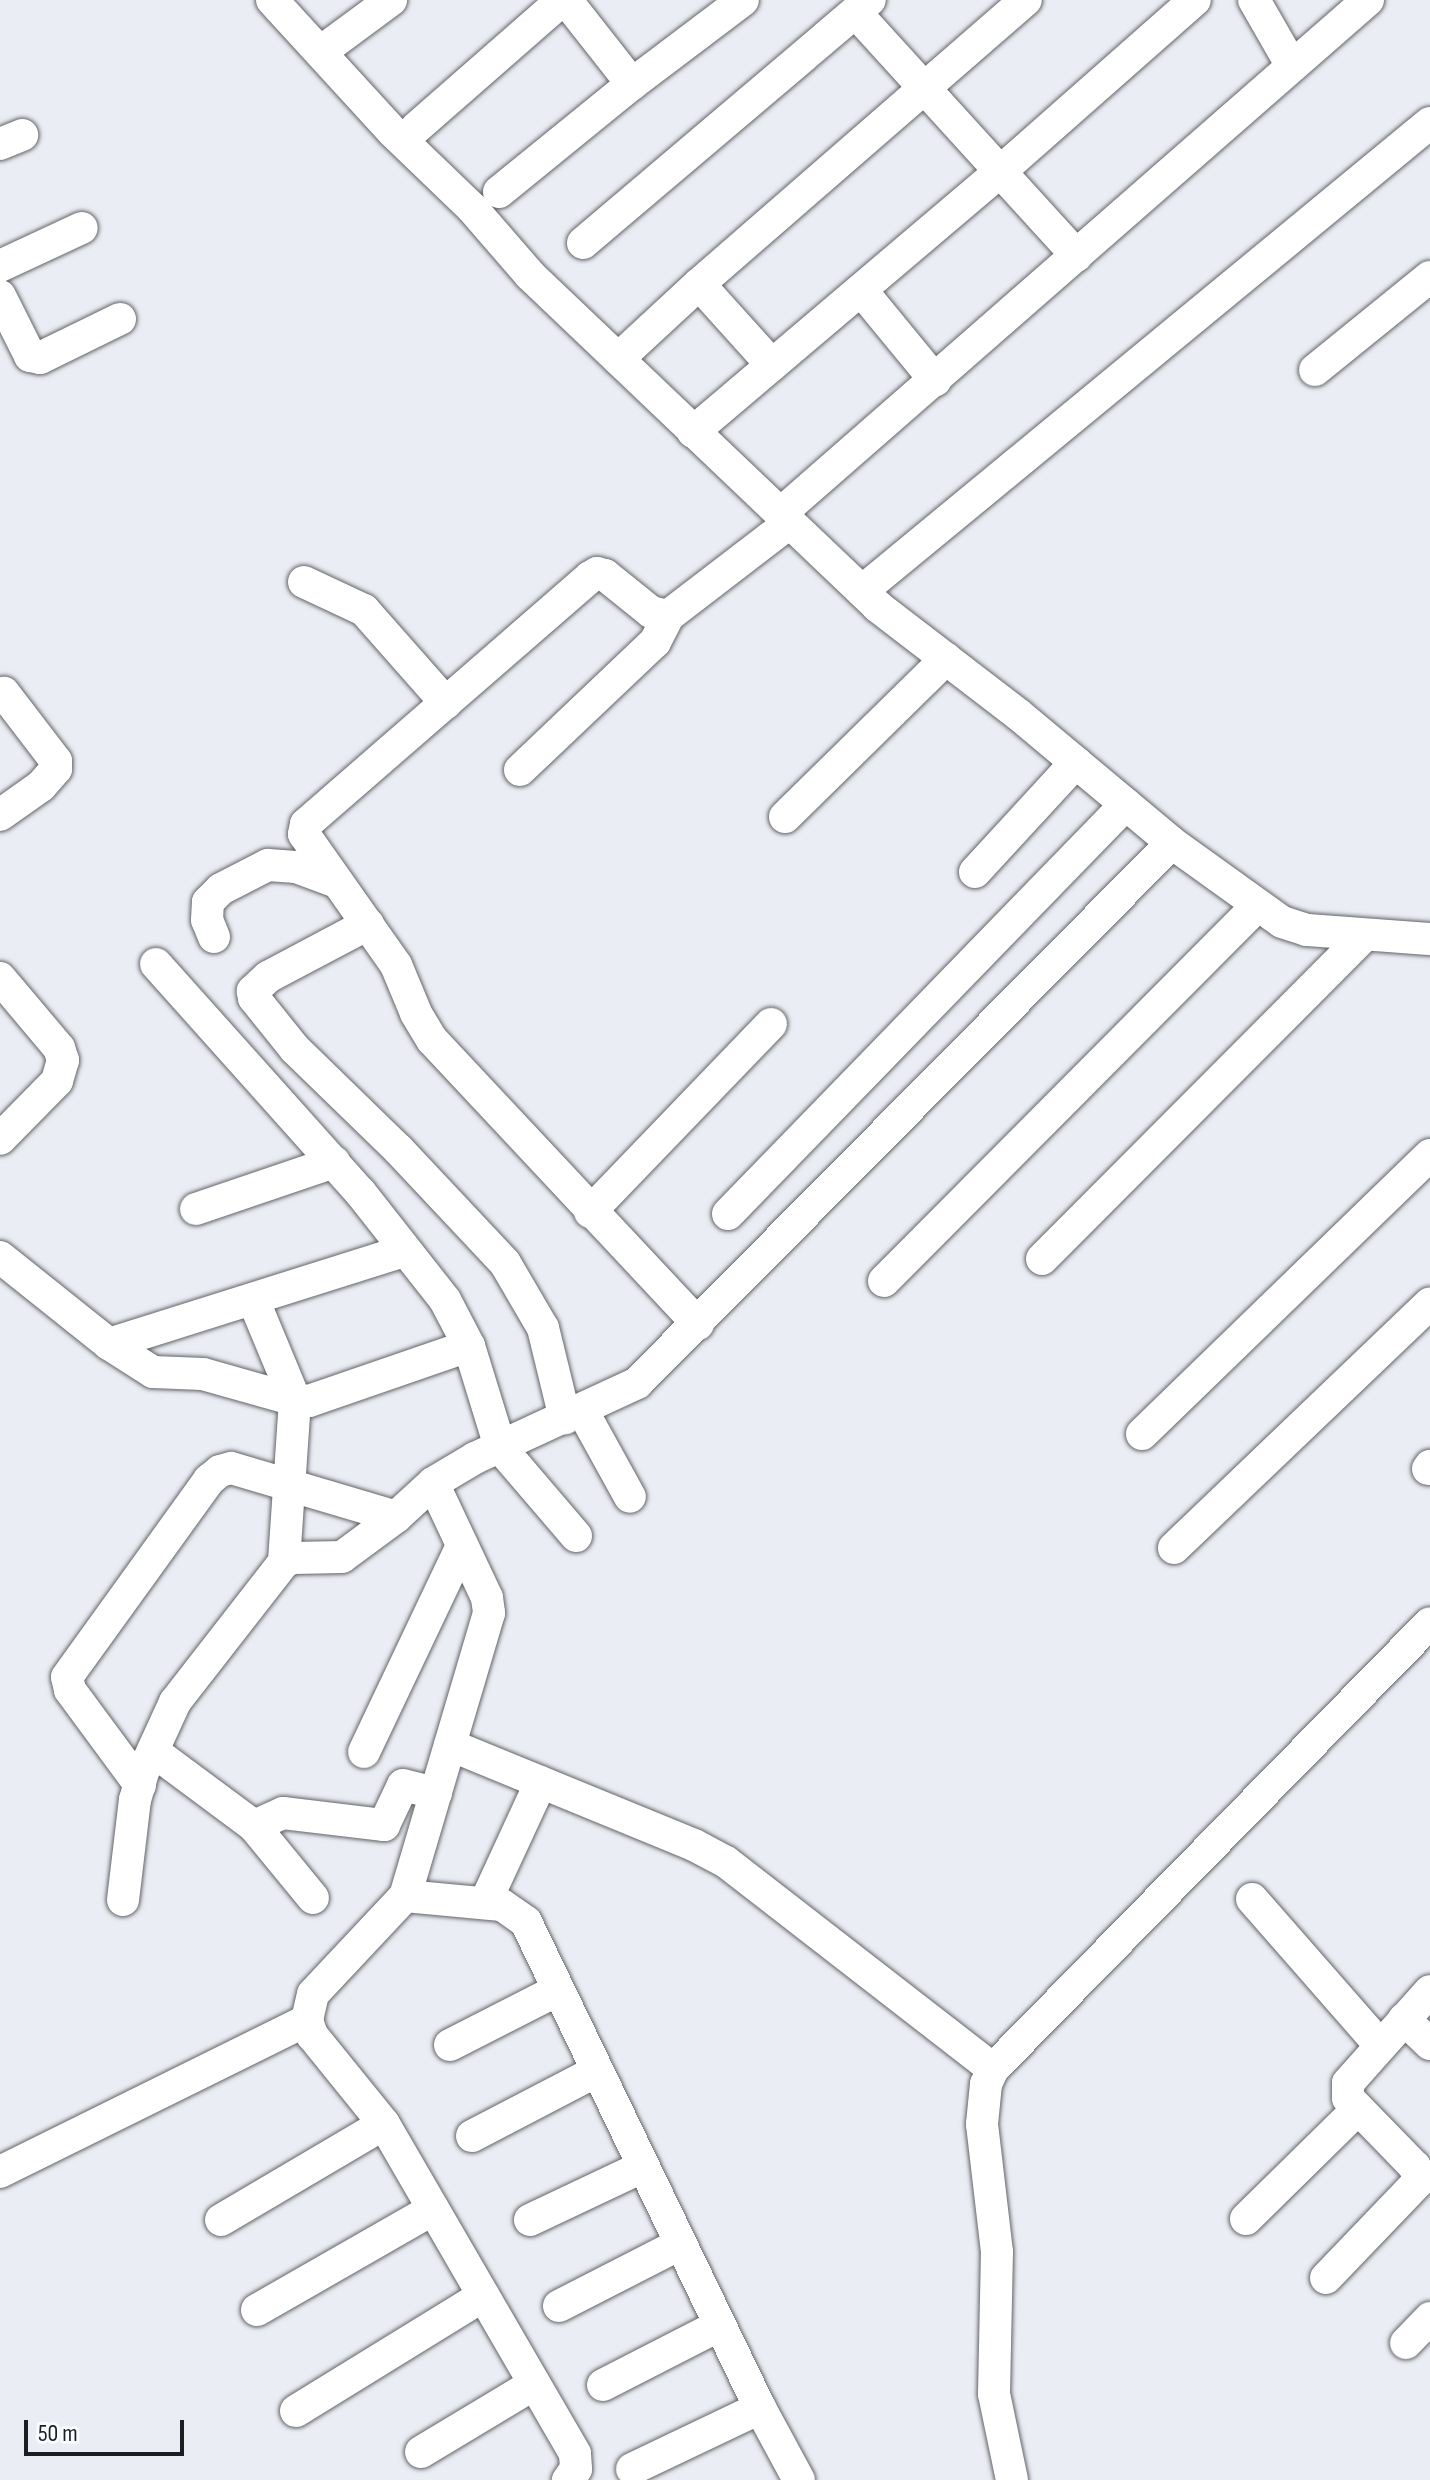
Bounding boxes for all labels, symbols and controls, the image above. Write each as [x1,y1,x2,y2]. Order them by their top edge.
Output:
scale bar [28,2404,188,2454]
text: 50 m [38,2419,78,2448]

